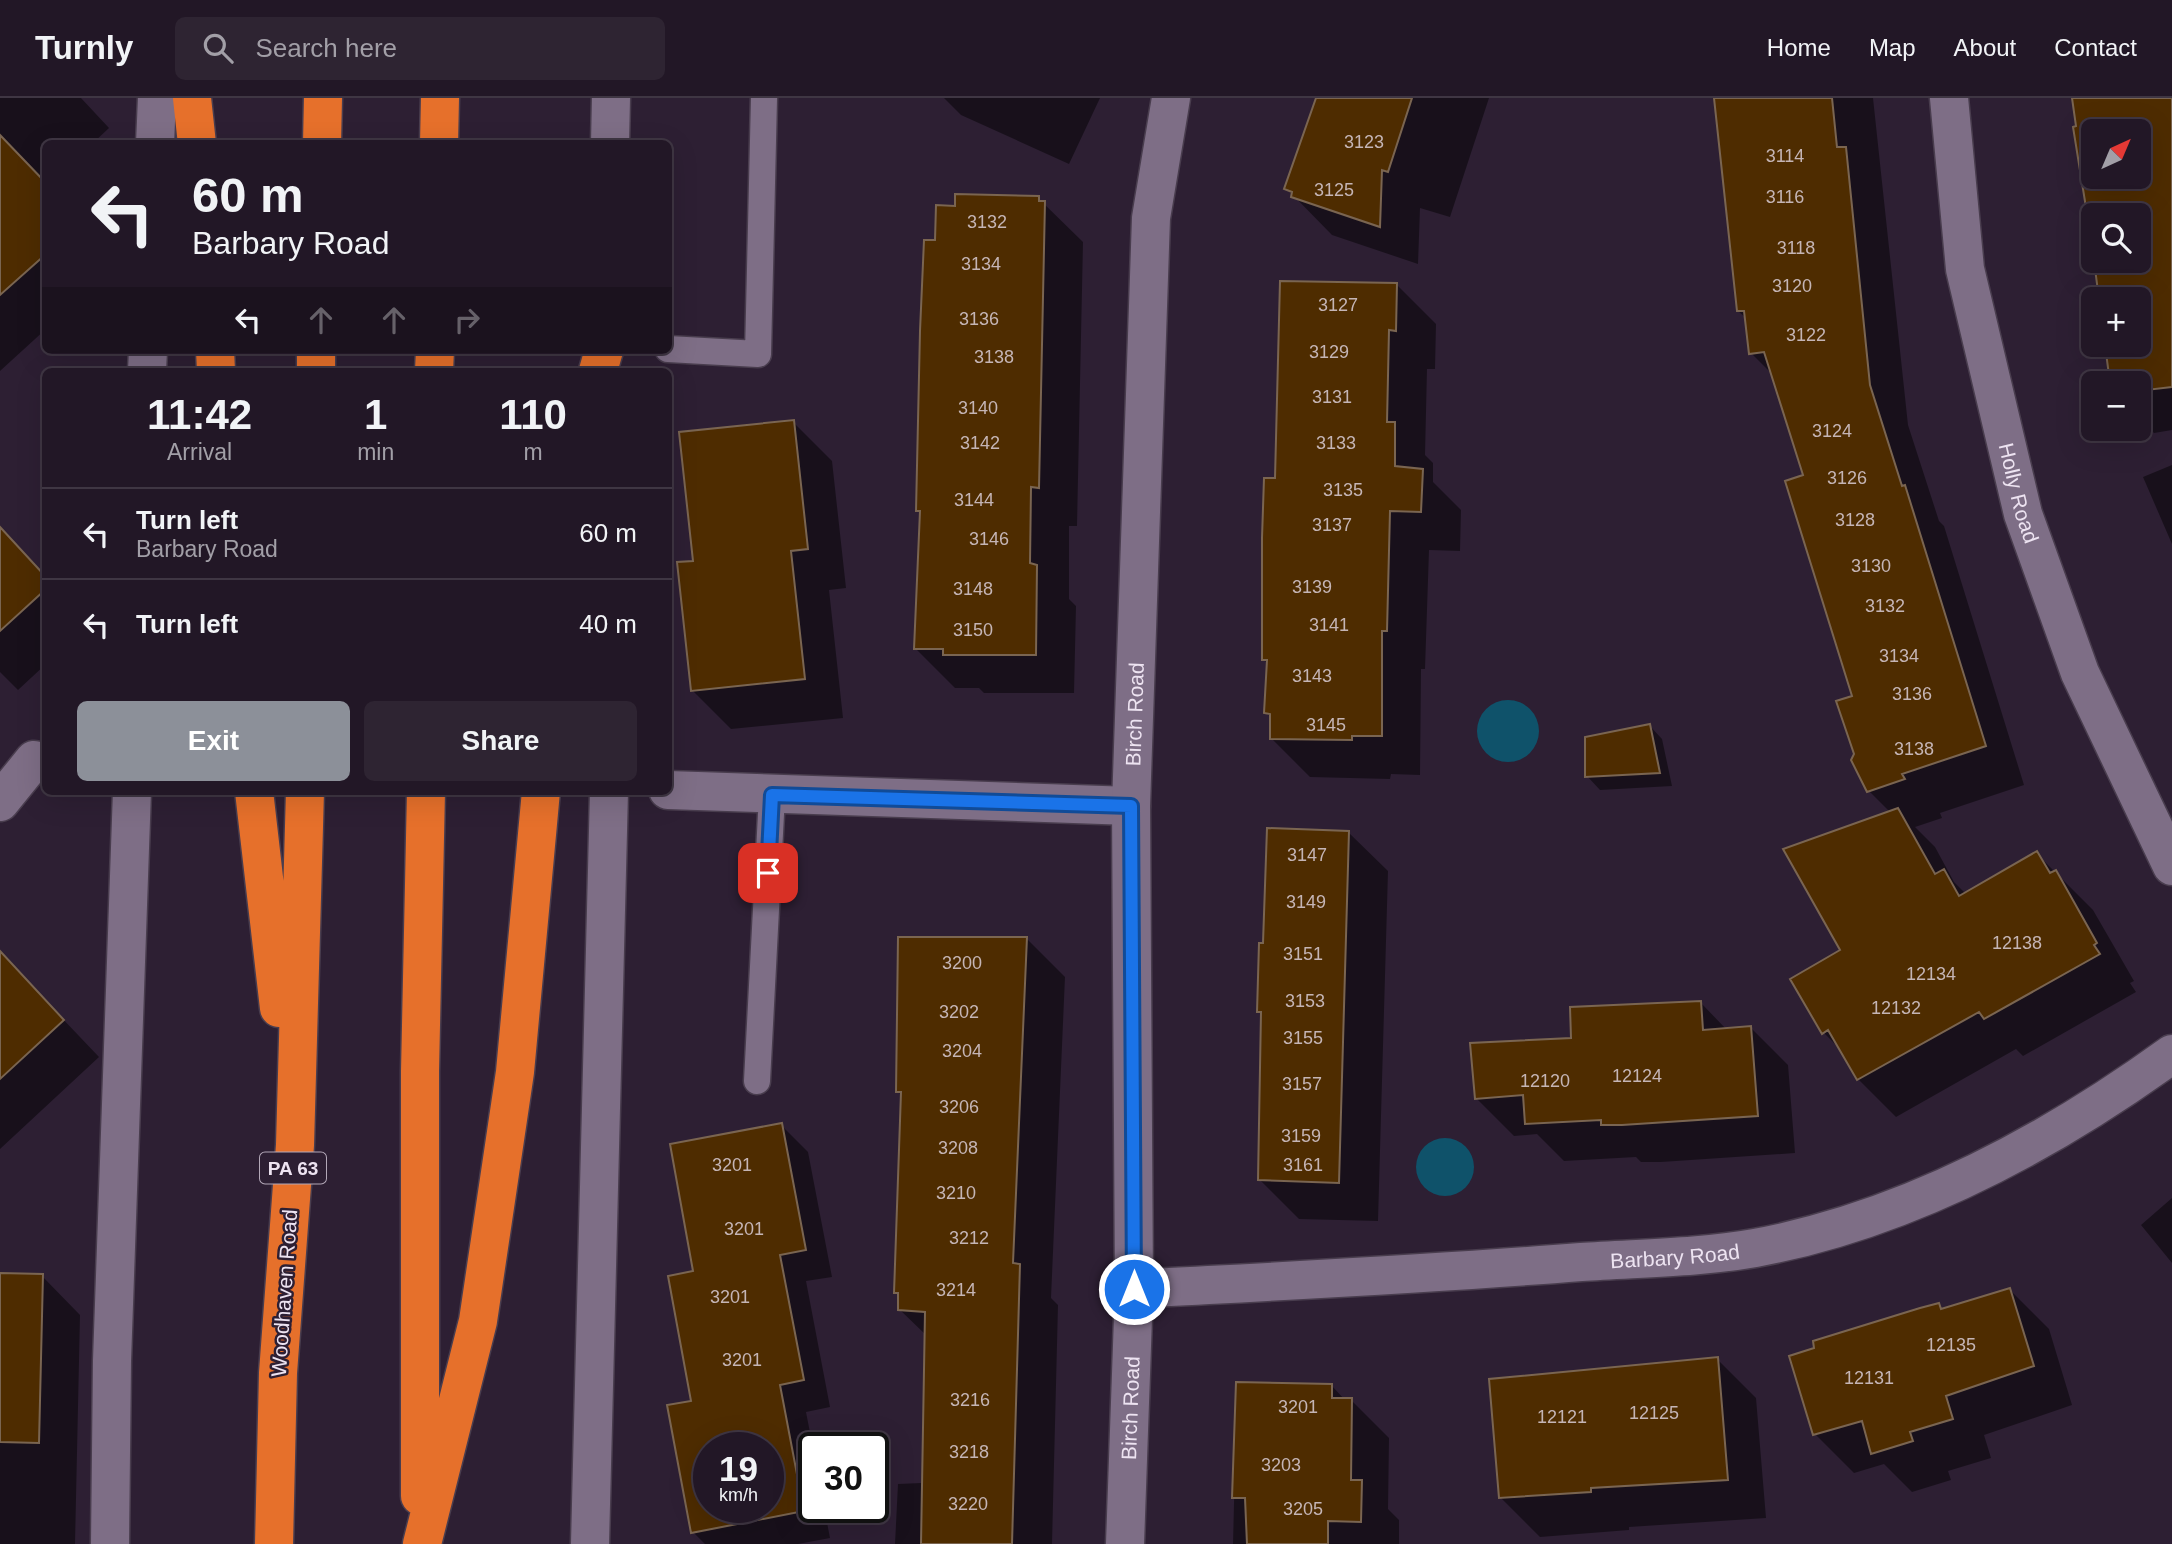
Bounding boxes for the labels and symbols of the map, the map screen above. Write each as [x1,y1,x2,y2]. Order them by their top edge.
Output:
north arrow [2081,119,2151,189]
house number: 3123 [1344,132,1384,152]
house number: 3114 [1766,146,1804,166]
house number: 3125 [1314,180,1354,200]
house number: 3116 [1766,187,1804,207]
house number: 3132 [967,212,1007,232]
house number: 3118 [1777,238,1815,258]
house number: 3134 [961,254,1001,274]
house number: 3120 [1772,276,1812,296]
house number: 3127 [1318,295,1358,315]
house number: 3136 [959,309,999,329]
house number: 3122 [1786,325,1826,345]
house number: 3129 [1309,342,1349,362]
house number: 3138 [974,347,1014,367]
house number: 3131 [1312,387,1352,407]
house number: 3140 [958,398,998,418]
house number: 3124 [1812,421,1852,441]
house number: 3142 [960,433,1000,453]
house number: 3133 [1316,433,1356,453]
street label: Holly Road [1995,440,2044,546]
house number: 3126 [1827,468,1867,488]
house number: 3135 [1323,480,1363,500]
house number: 3144 [954,490,994,510]
house number: 3128 [1835,510,1875,530]
house number: 3137 [1312,515,1352,535]
house number: 3146 [969,529,1009,549]
house number: 3130 [1851,556,1891,576]
house number: 3139 [1292,577,1332,597]
house number: 3148 [953,579,993,599]
house number: 3132 [1865,596,1905,616]
house number: 3141 [1309,615,1349,635]
house number: 3150 [953,620,993,640]
house number: 3134 [1879,646,1919,666]
street label: Birch Road [1121,662,1147,767]
house number: 3143 [1292,666,1332,686]
house number: 3136 [1892,684,1932,704]
house number: 3145 [1306,715,1346,735]
house number: 3138 [1894,739,1934,759]
pin [738,843,798,903]
house number: 3147 [1287,845,1327,865]
house number: 3149 [1286,892,1326,912]
house number: 12138 [1992,933,2042,953]
house number: 3151 [1283,944,1323,964]
house number: 3200 [942,953,982,973]
house number: 12134 [1906,964,1956,984]
house number: 3153 [1285,991,1325,1011]
house number: 12132 [1871,998,1921,1018]
house number: 3202 [939,1002,979,1022]
house number: 3155 [1283,1028,1323,1048]
house number: 3204 [942,1041,982,1061]
house number: 12124 [1612,1066,1662,1086]
house number: 12120 [1520,1071,1570,1091]
house number: 3157 [1282,1074,1322,1094]
house number: 3206 [939,1097,979,1117]
house number: 3159 [1281,1126,1321,1146]
house number: 3208 [938,1138,978,1158]
road number: PA 63 [260,1152,326,1184]
house number: 3201 [712,1155,752,1175]
house number: 3161 [1283,1155,1323,1175]
house number: 3210 [936,1183,976,1203]
street label: Woodhaven Road [267,1209,301,1377]
house number: 3201 [724,1219,764,1239]
house number: 3212 [949,1228,989,1248]
street label: Barbary Road [1610,1239,1741,1272]
position arrow [1097,1252,1171,1326]
house number: 3214 [936,1280,976,1300]
house number: 3201 [710,1287,750,1307]
house number: 12135 [1926,1335,1976,1355]
house number: 3201 [722,1350,762,1370]
street label: Birch Road [1116,1356,1143,1460]
house number: 12131 [1844,1368,1894,1388]
house number: 3216 [950,1390,990,1410]
house number: 3201 [1278,1397,1318,1417]
house number: 12125 [1629,1403,1679,1423]
house number: 12121 [1537,1407,1587,1427]
speed limit sign: 30 [798,1432,889,1523]
house number: 3218 [949,1442,989,1462]
house number: 3203 [1261,1455,1301,1475]
house number: 3220 [948,1494,988,1514]
house number: 3205 [1283,1499,1323,1519]

